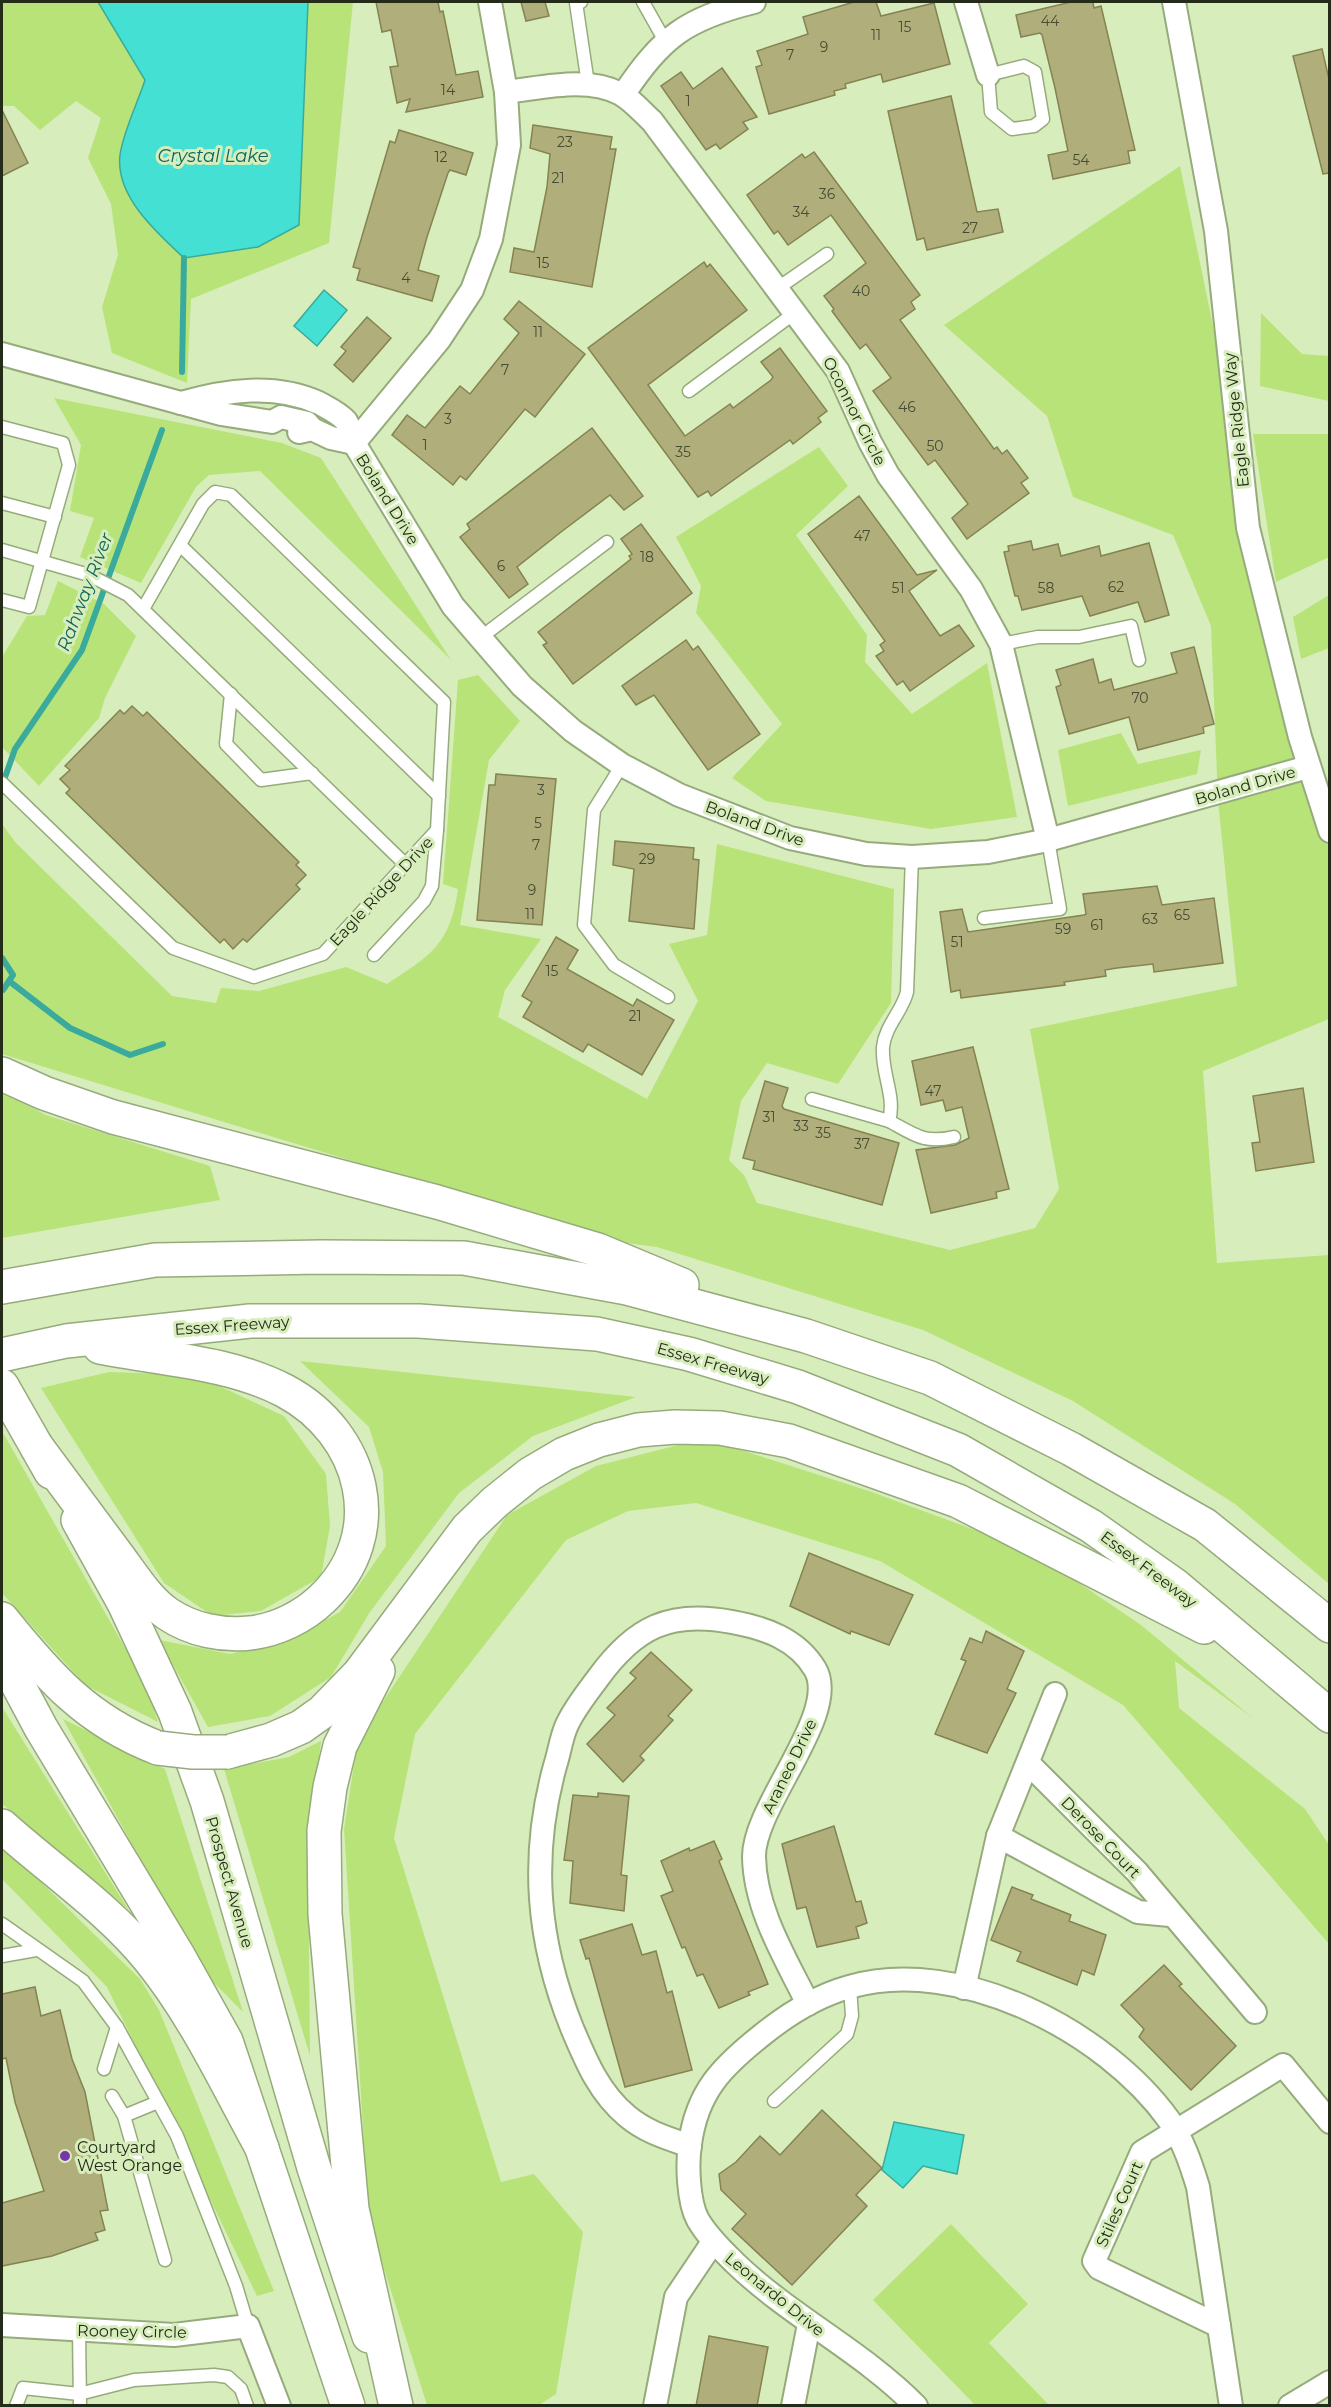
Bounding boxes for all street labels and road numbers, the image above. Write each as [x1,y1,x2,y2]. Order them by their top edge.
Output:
street label: Eagle Ridge Way [1220,351,1253,488]
street label: Oconnor Circle [819,354,890,469]
street label: Boland Drive [352,450,423,548]
street label: Boland Drive [1193,762,1298,809]
street label: Boland Drive [703,797,807,850]
street label: Eagle Ridge Drive [326,833,437,950]
street label: Essex Freeway [174,1312,291,1339]
street label: Essex Freeway [655,1338,771,1389]
street label: Essex Freeway [1097,1527,1201,1612]
street label: Araneo Drive [758,1716,821,1817]
street label: Derose Court [1057,1793,1145,1882]
street label: Prospect Avenue [202,1814,257,1950]
street label: Stiles Court [1092,2158,1147,2250]
street label: Leonardo Drive [721,2248,828,2340]
street label: Rooney Circle [77,2321,187,2342]

